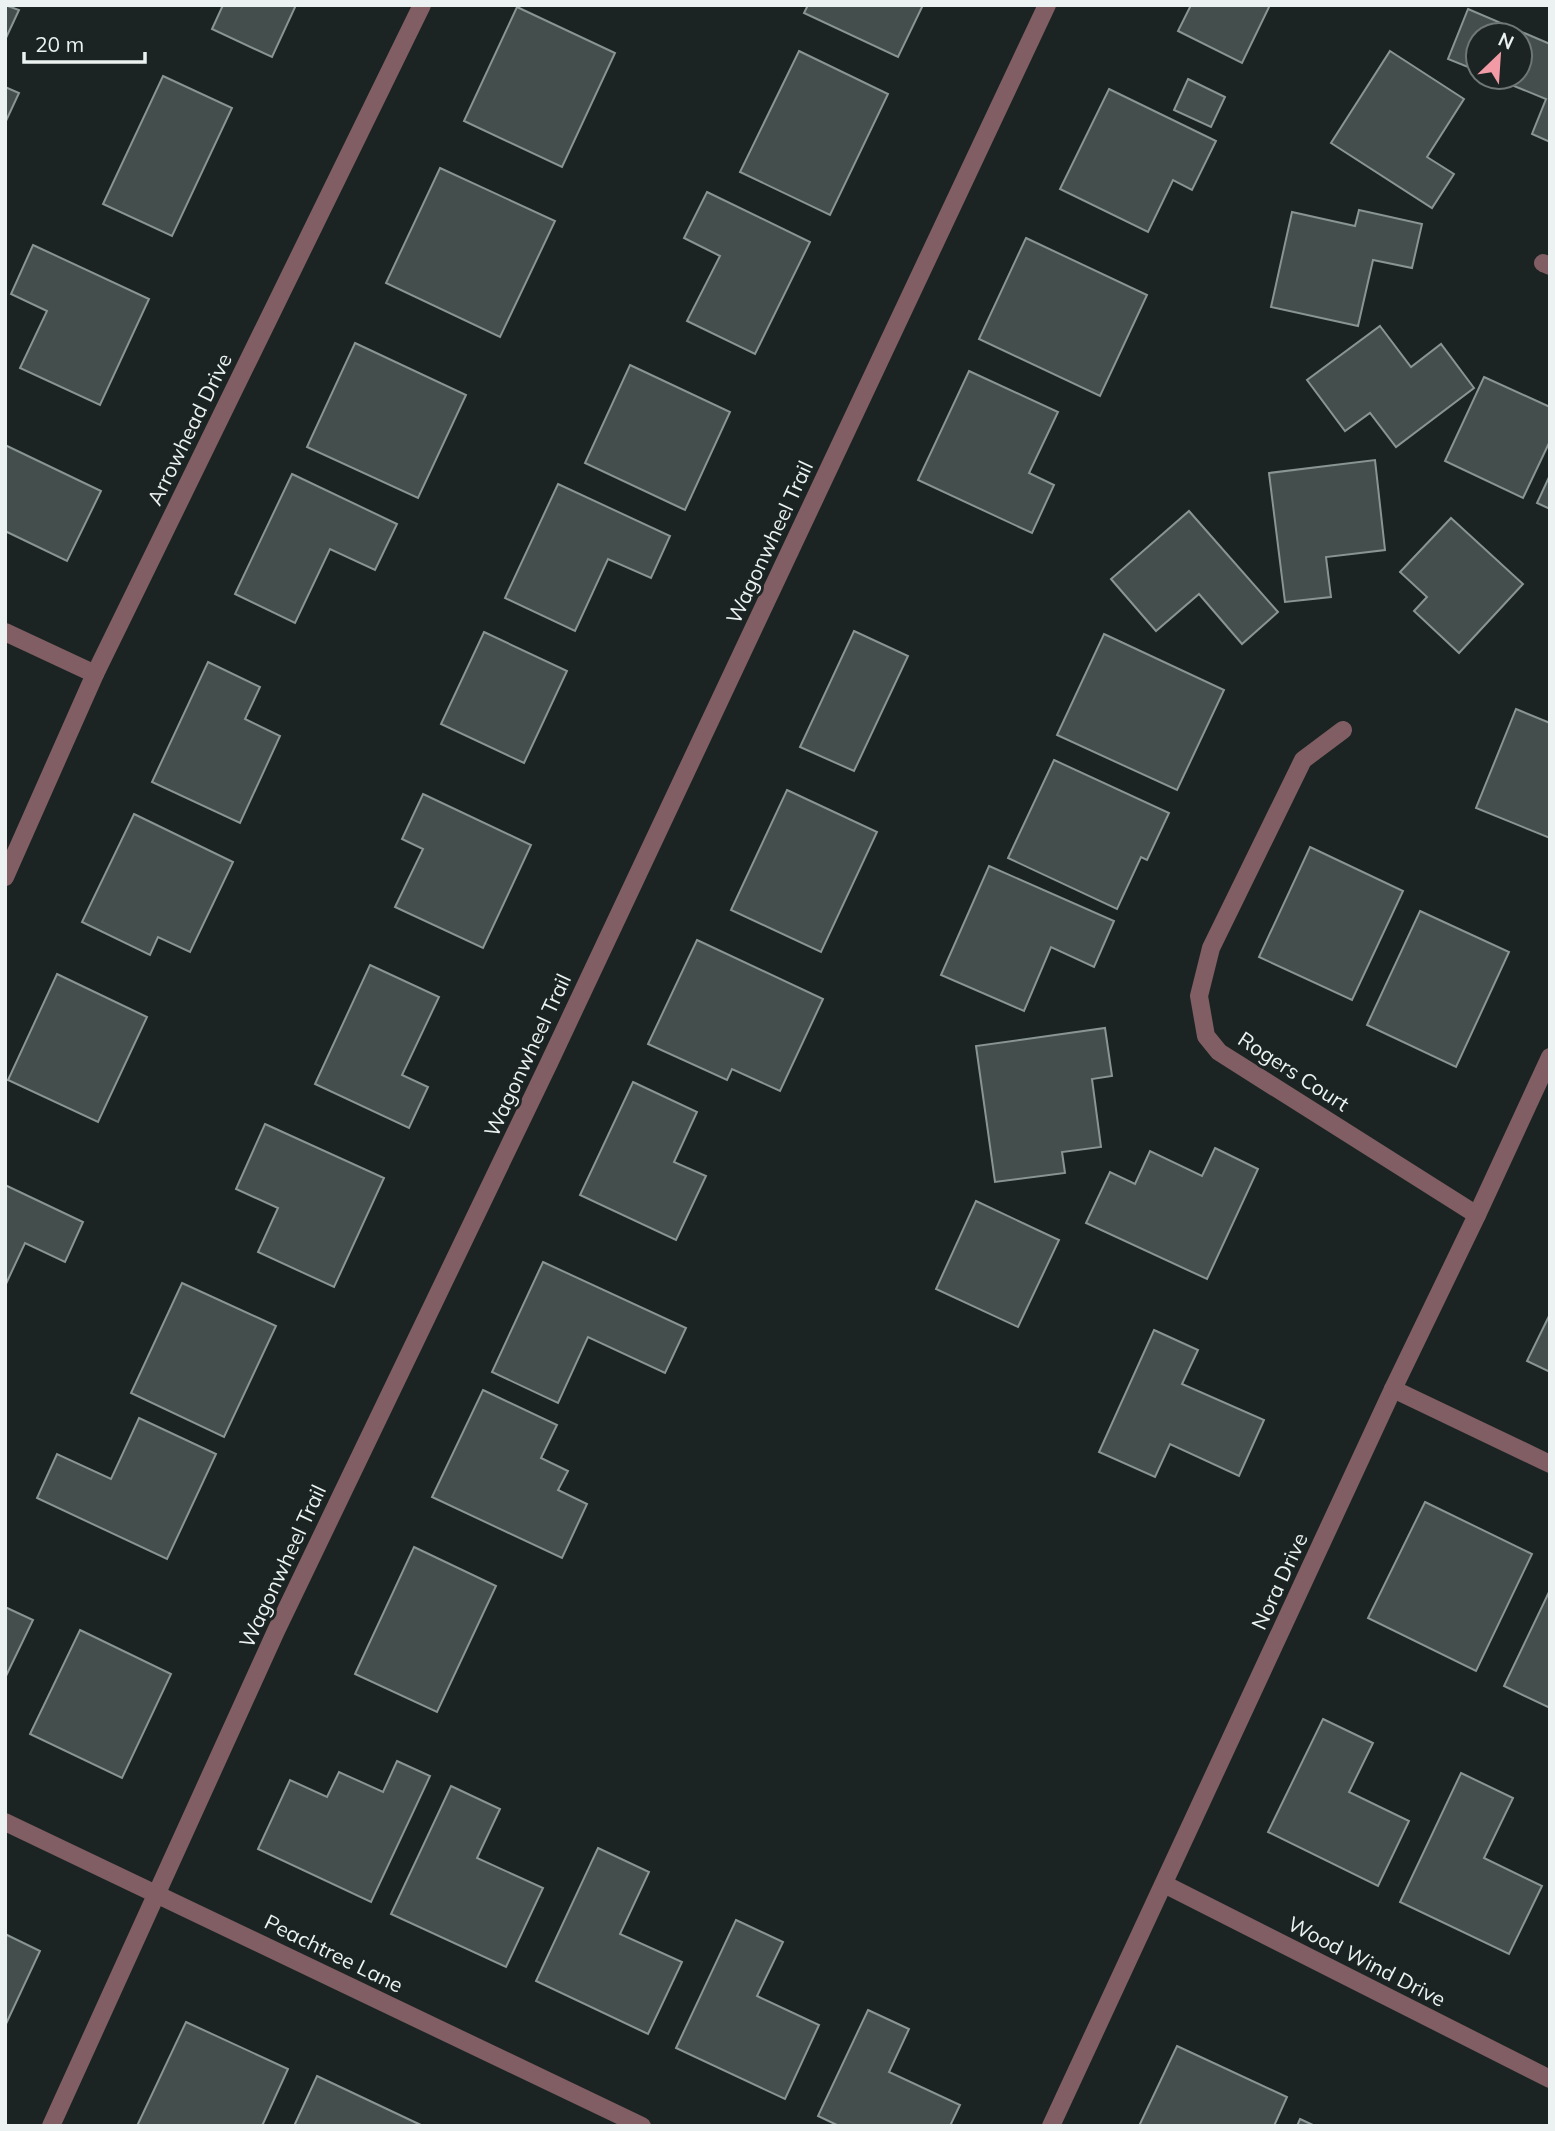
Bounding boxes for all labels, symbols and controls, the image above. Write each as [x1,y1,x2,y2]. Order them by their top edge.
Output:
scale bar [24,21,145,65]
north arrow [1464,21,1534,91]
text: N [1495,27,1518,55]
text: 20 m [35,31,84,57]
street label: Arrowhead Drive [141,349,237,509]
street label: Wagonwheel Trail [720,456,818,628]
street label: Wagonwheel Trail [478,969,576,1141]
street label: Rogers Court [1234,1025,1354,1117]
street label: Wagonwheel Trail [233,1480,331,1652]
street label: Nora Drive [1245,1528,1313,1634]
street label: Peachtree Lane [260,1908,408,1998]
street label: Wood Wind Drive [1284,1910,1450,2012]

